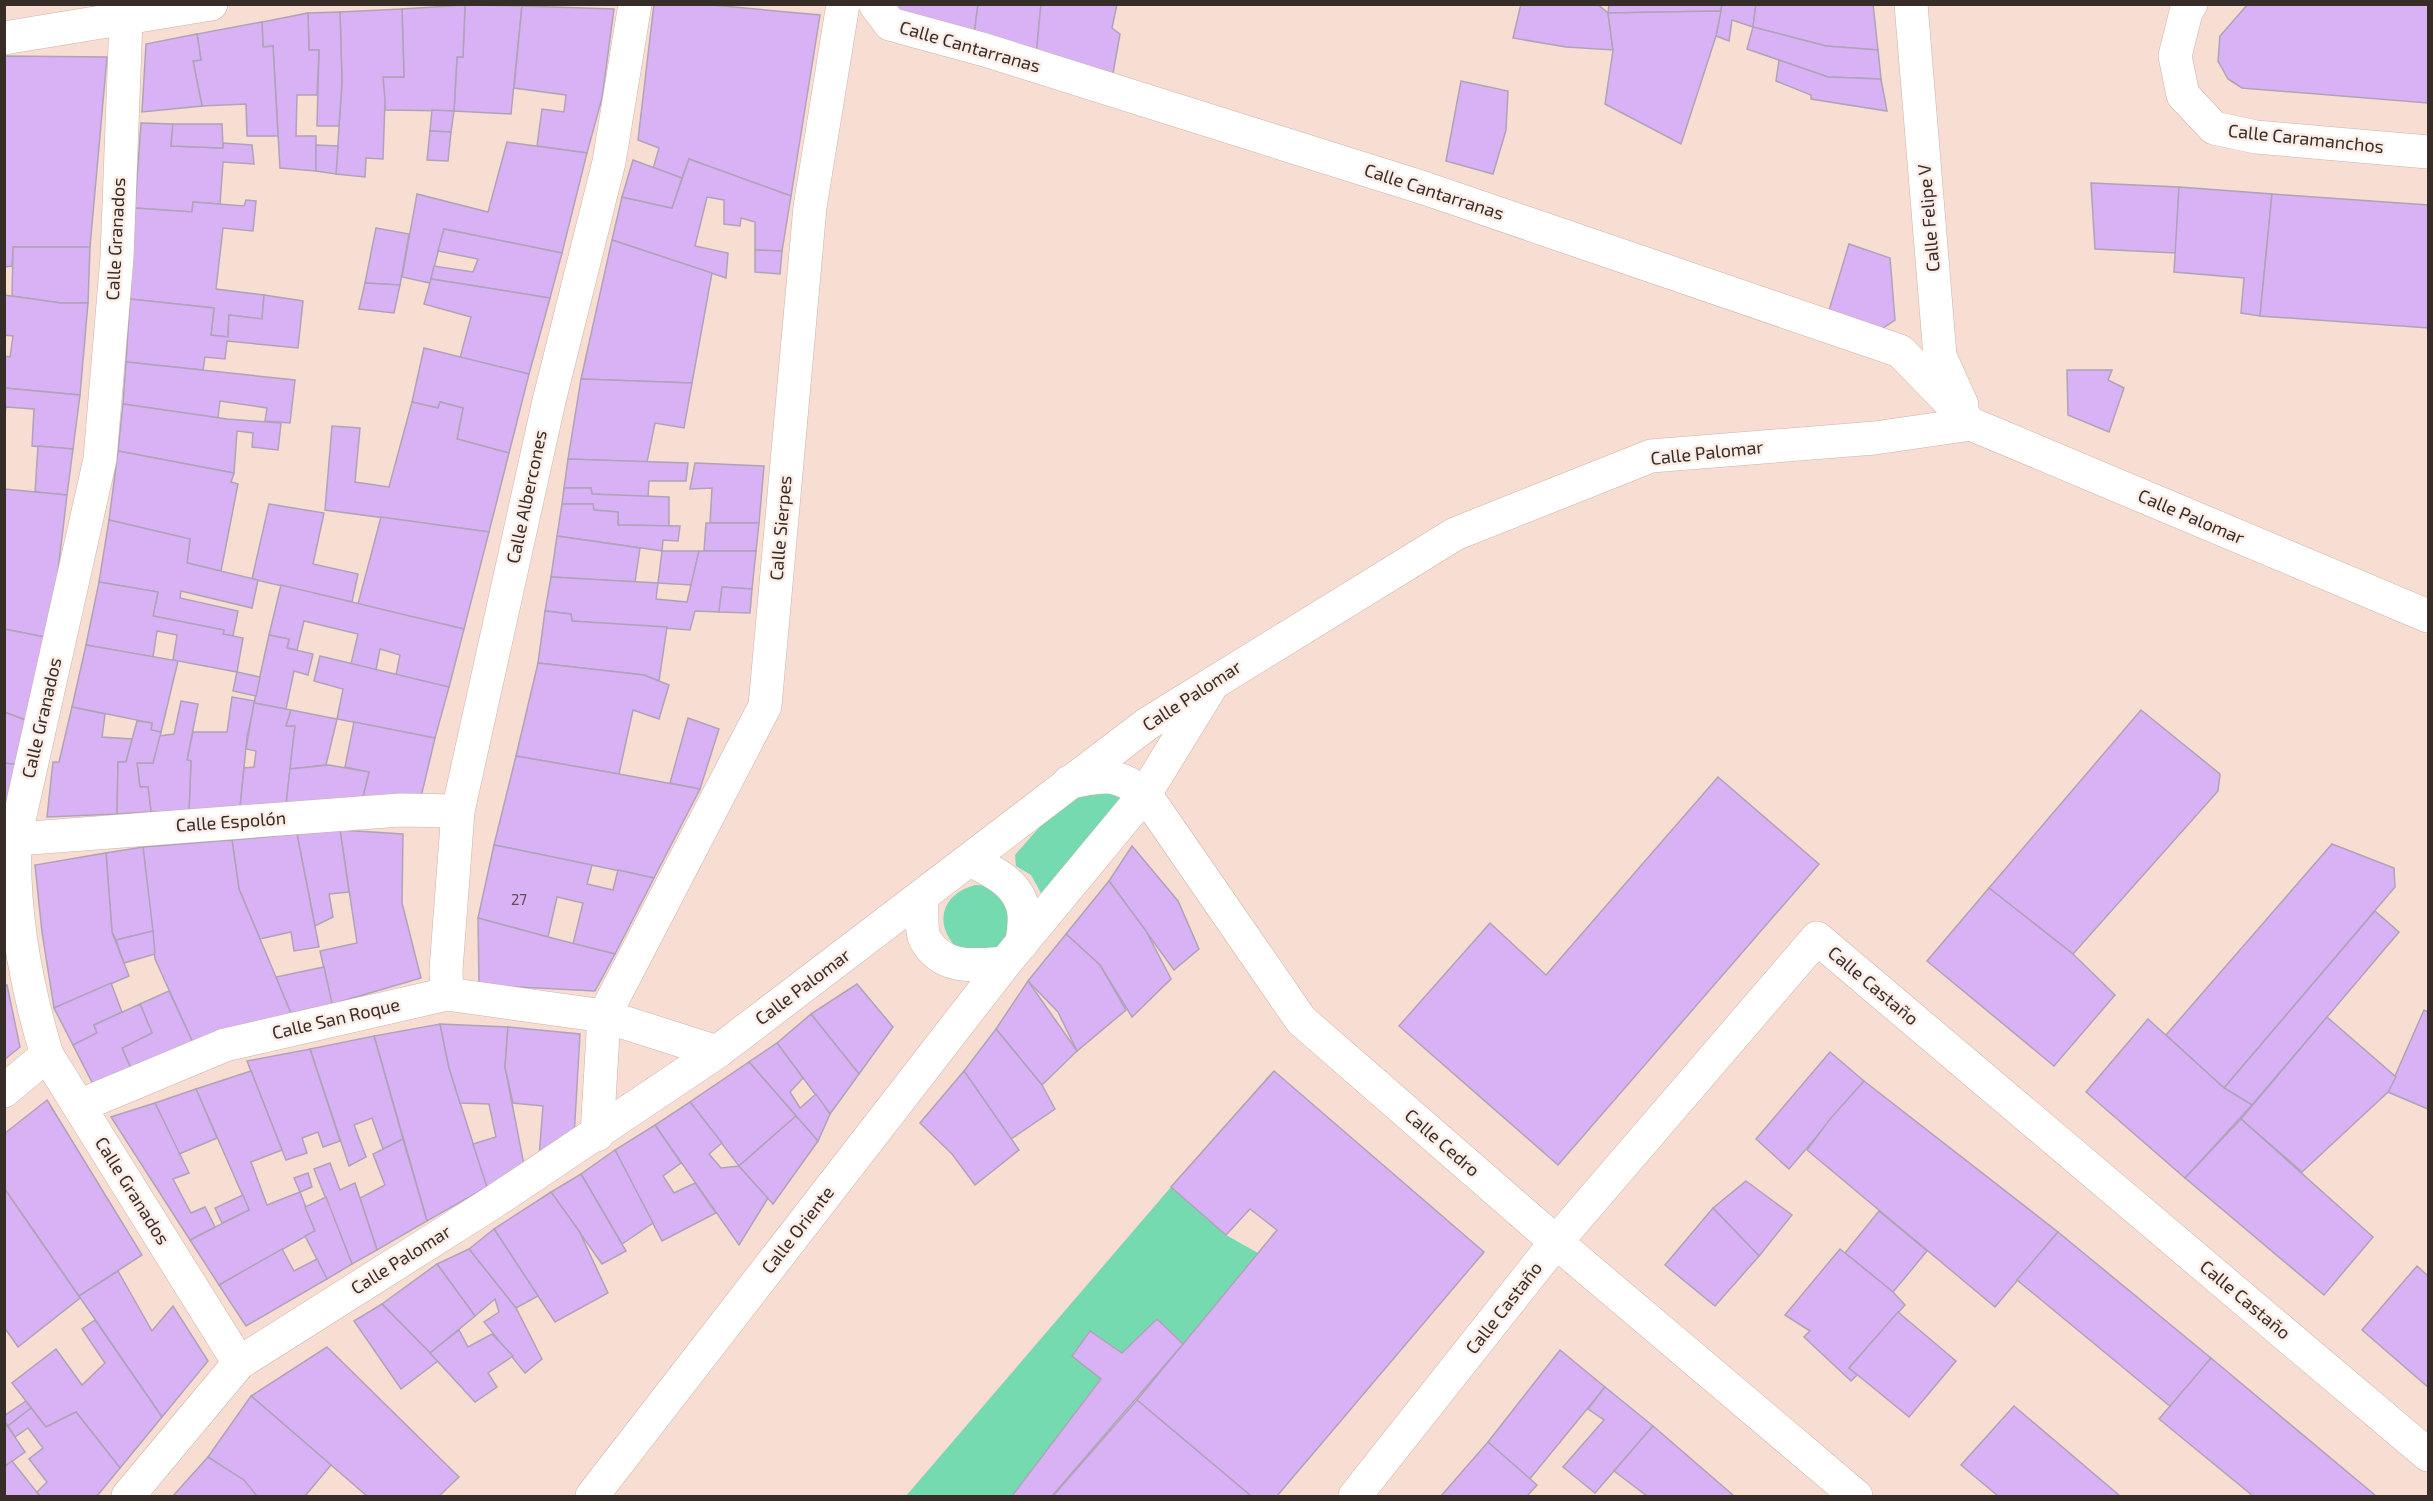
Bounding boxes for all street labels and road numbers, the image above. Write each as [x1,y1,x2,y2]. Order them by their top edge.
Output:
street label: Calle Cantarranas [897,15,1043,77]
street label: Calle Caramanchos [2227,119,2385,157]
street label: Calle Cantarranas [1362,158,1507,224]
street label: Calle Felipe V [1912,163,1944,273]
street label: Calle Granados [101,177,129,301]
street label: Calle Albercones [501,428,551,565]
street label: Calle Palomar [1649,435,1764,469]
street label: Calle Sierpes [764,475,796,581]
street label: Calle Palomar [2135,484,2248,548]
street label: Calle Granados [16,655,66,780]
street label: Calle Palomar [1138,655,1245,735]
street label: Calle Espolón [175,806,287,836]
street label: Calle Castaño [1824,941,1923,1029]
street label: Calle Palomar [750,943,854,1029]
street label: Calle San Roque [270,993,402,1043]
street label: Calle Cedro [1401,1104,1485,1181]
street label: Calle Granados [91,1133,175,1248]
street label: Calle Oriente [756,1181,838,1277]
street label: Calle Palomar [347,1220,454,1299]
street label: Calle Castaño [2196,1255,2295,1343]
street label: Calle Castaño [1460,1257,1546,1358]

